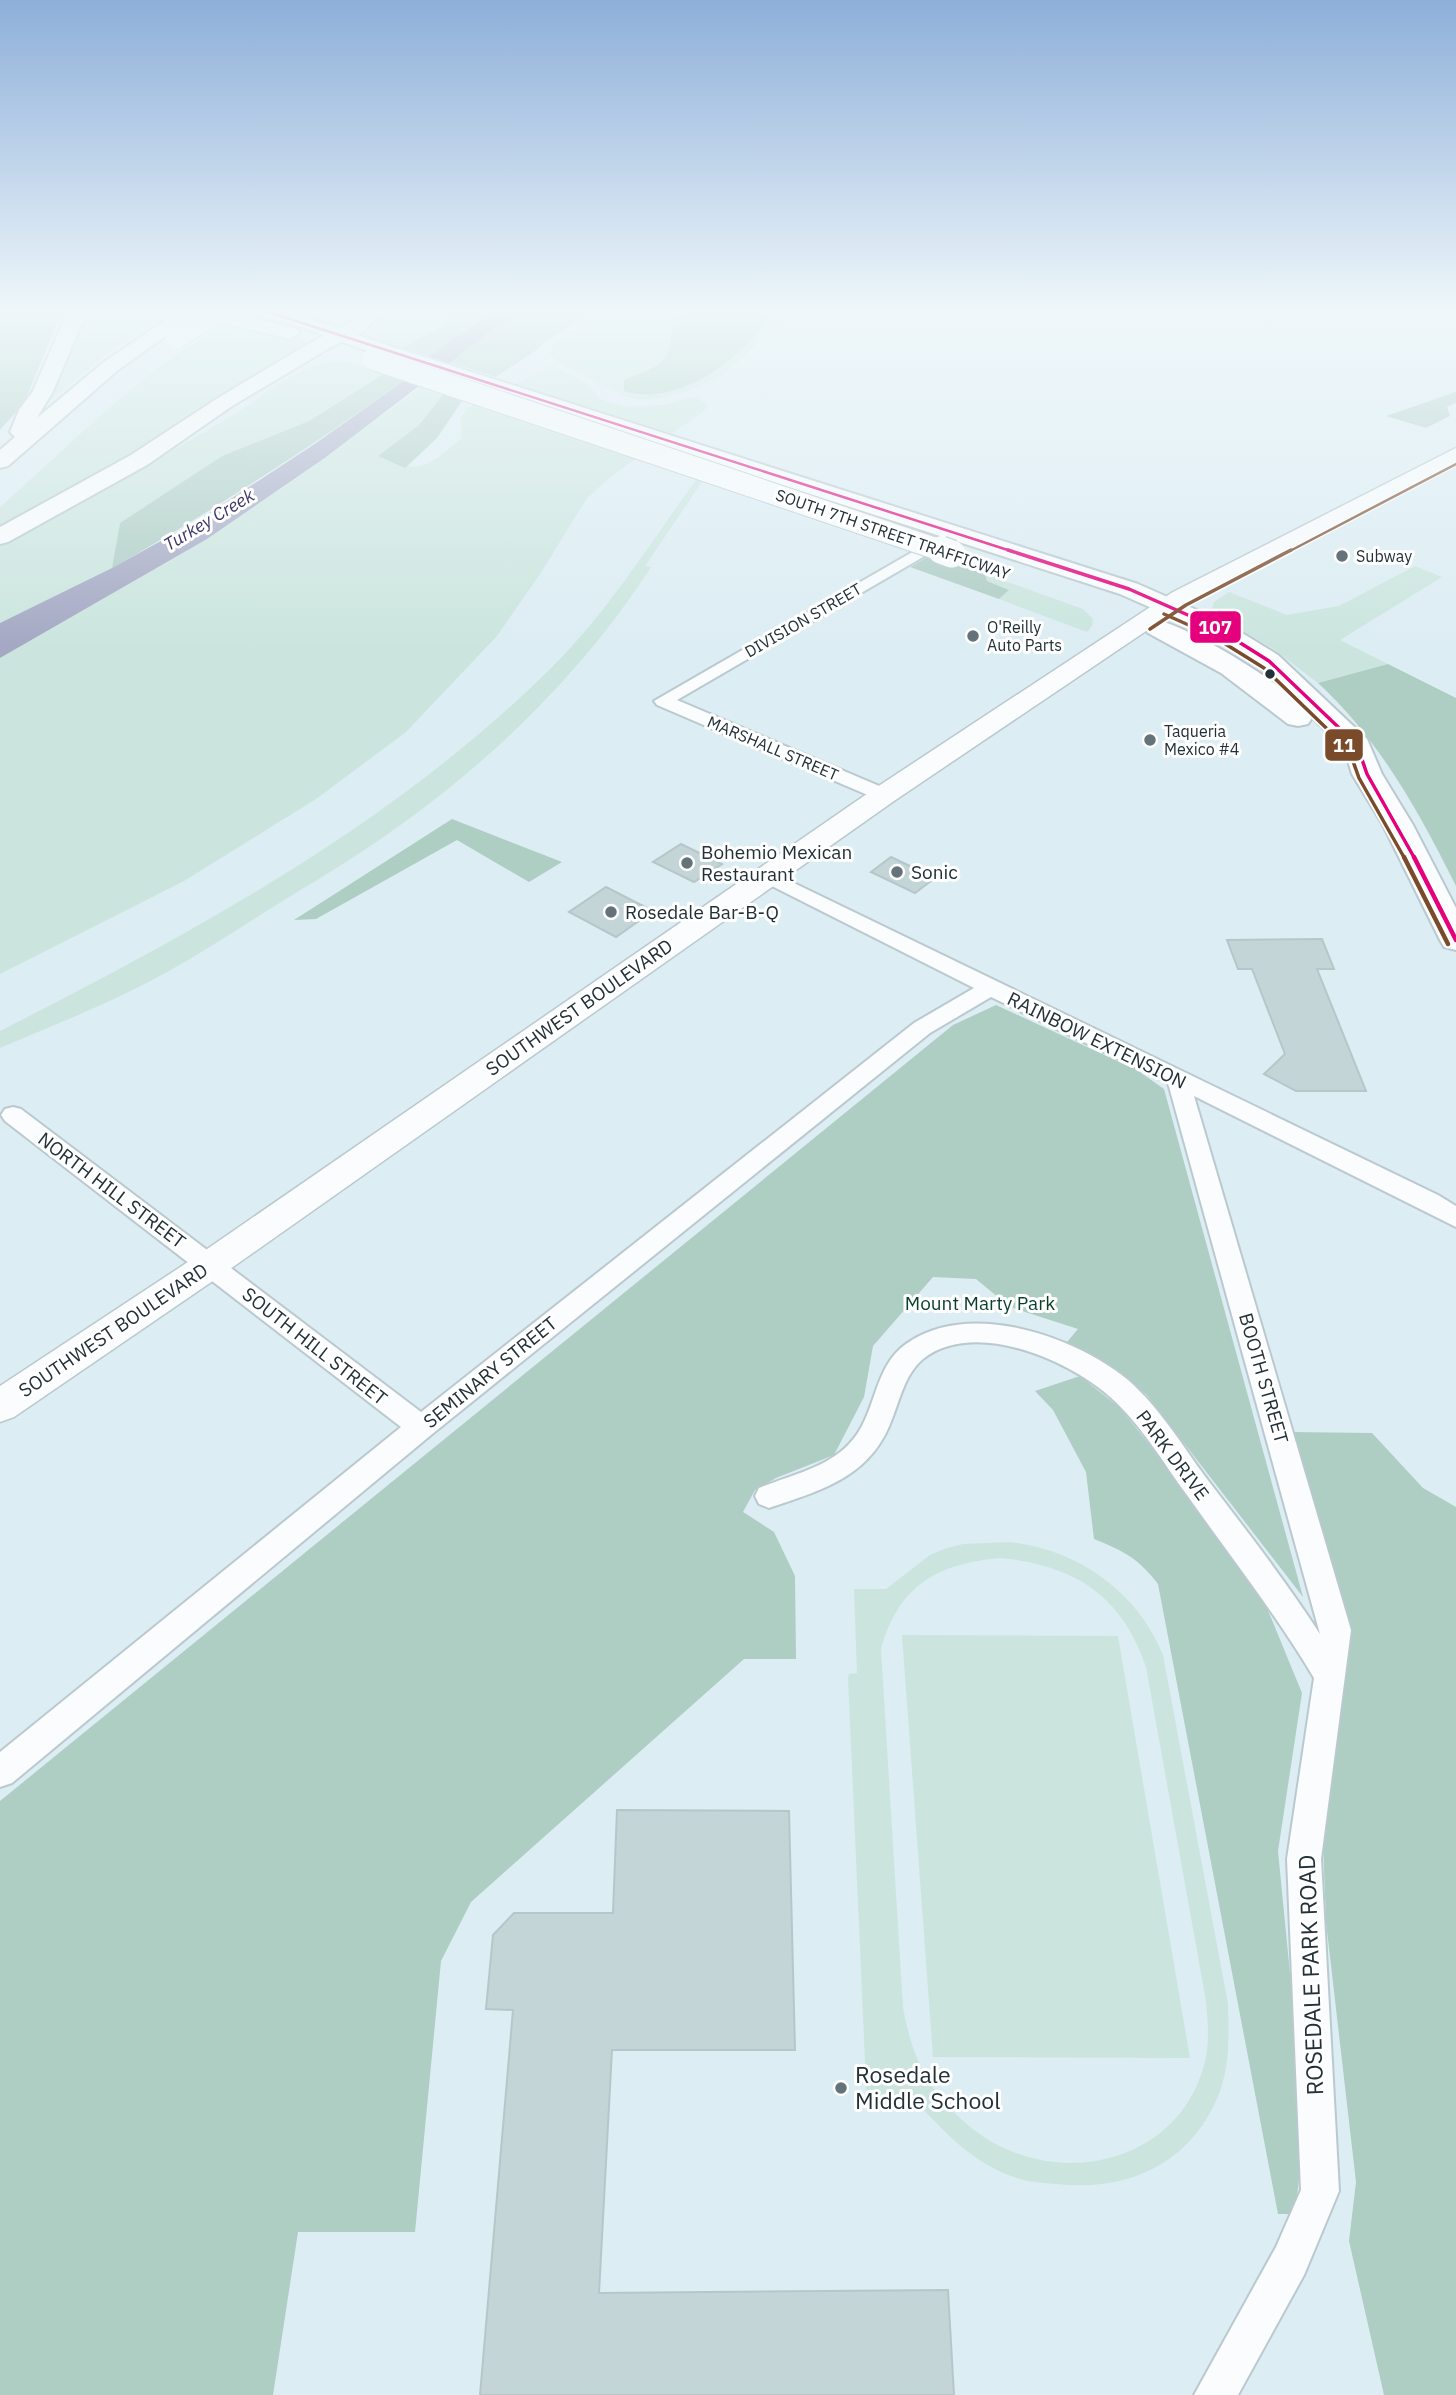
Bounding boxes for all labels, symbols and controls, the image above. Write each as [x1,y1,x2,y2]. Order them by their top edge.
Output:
water label: Turkey Creek [159,483,259,556]
street label: SOUTH 7TH STREET TRAFFICWAY [773,484,1013,584]
place label: Subway [1356,546,1412,566]
marker: Subway [1334,548,1350,564]
street label: DIVISION STREET [741,578,865,662]
line badge: 107 [1189,610,1242,644]
text: 107 [1198,615,1232,639]
place label: O'Reilly Auto Parts [987,617,1062,655]
marker: O'Reilly Auto Parts [965,628,981,644]
unlabelled marker [1263,667,1277,681]
street label: MARSHALL STREET [704,711,842,785]
place label: Taqueria Mexico #4 [1164,721,1239,759]
line badge: 11 [1324,728,1364,762]
marker: Taqueria Mexico #4 [1142,732,1158,748]
text: 11 [1333,733,1356,757]
place label: Bohemio Mexican Restaurant [701,840,852,886]
marker: Bohemio Mexican Restaurant [679,855,695,871]
place label: Sonic [911,860,958,884]
marker: Sonic [889,864,905,880]
place label: Rosedale Bar-B-Q [625,900,779,924]
marker: Rosedale Bar-B-Q [603,904,619,920]
street label: SOUTHWEST BOULEVARD [481,933,677,1081]
street label: RAINBOW EXTENSION [1004,986,1190,1094]
street label: NORTH HILL STREET [33,1127,191,1253]
street label: SOUTHWEST BOULEVARD [14,1258,212,1402]
street label: SOUTH HILL STREET [238,1282,392,1410]
park label: Mount Marty Park [905,1291,1055,1315]
street label: BOOTH STREET [1234,1310,1294,1446]
street label: SEMINARY STREET [418,1311,562,1433]
street label: PARK DRIVE [1131,1405,1215,1505]
street label: ROSEDALE PARK ROAD [1291,1854,1329,2096]
place label: Rosedale Middle School [855,2059,1000,2115]
marker: Rosedale Middle School [833,2080,849,2096]

